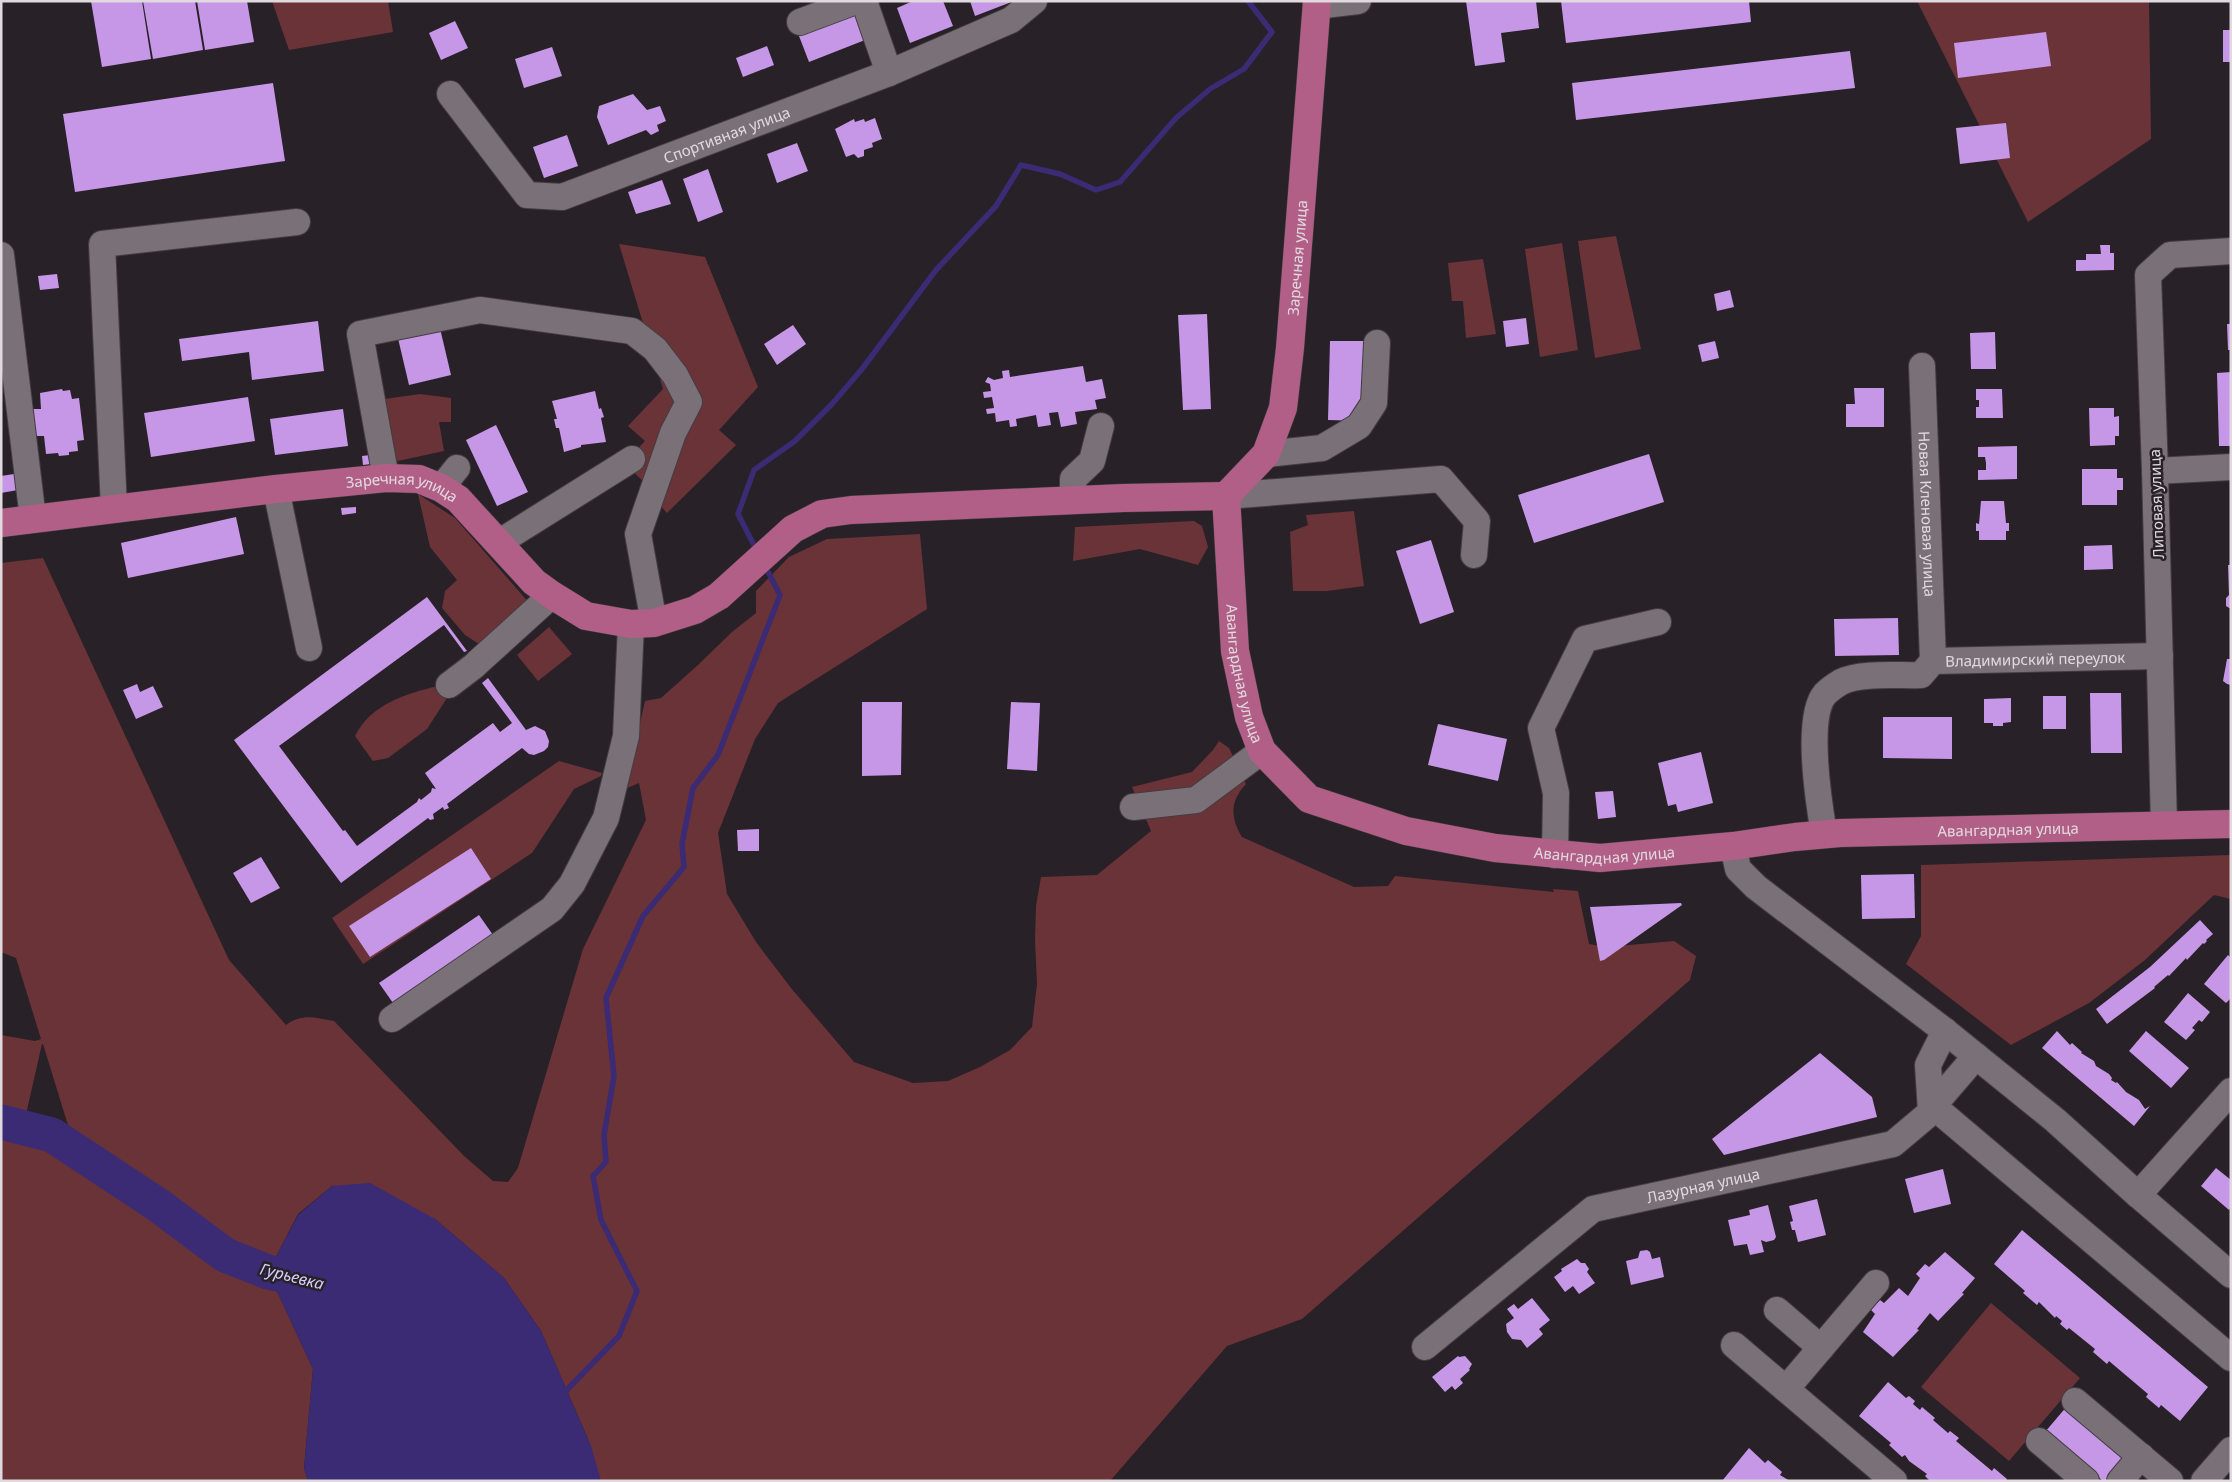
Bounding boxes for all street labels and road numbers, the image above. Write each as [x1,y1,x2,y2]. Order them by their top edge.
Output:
street label: Спортивная улица [660,101,793,168]
street label: Заречная улица [1283,199,1311,316]
street label: Новая Кленовая улица [1914,431,1941,597]
street label: Липовая улица [2144,449,2168,559]
street label: Заречная улица [345,468,462,506]
street label: Авангардная улица [1222,604,1268,746]
street label: Владимирский переулок [1945,647,2125,671]
street label: Авангардная улица [1937,818,2079,841]
street label: Авангардная улица [1533,841,1676,868]
street label: Лазурная улица [1644,1163,1762,1207]

